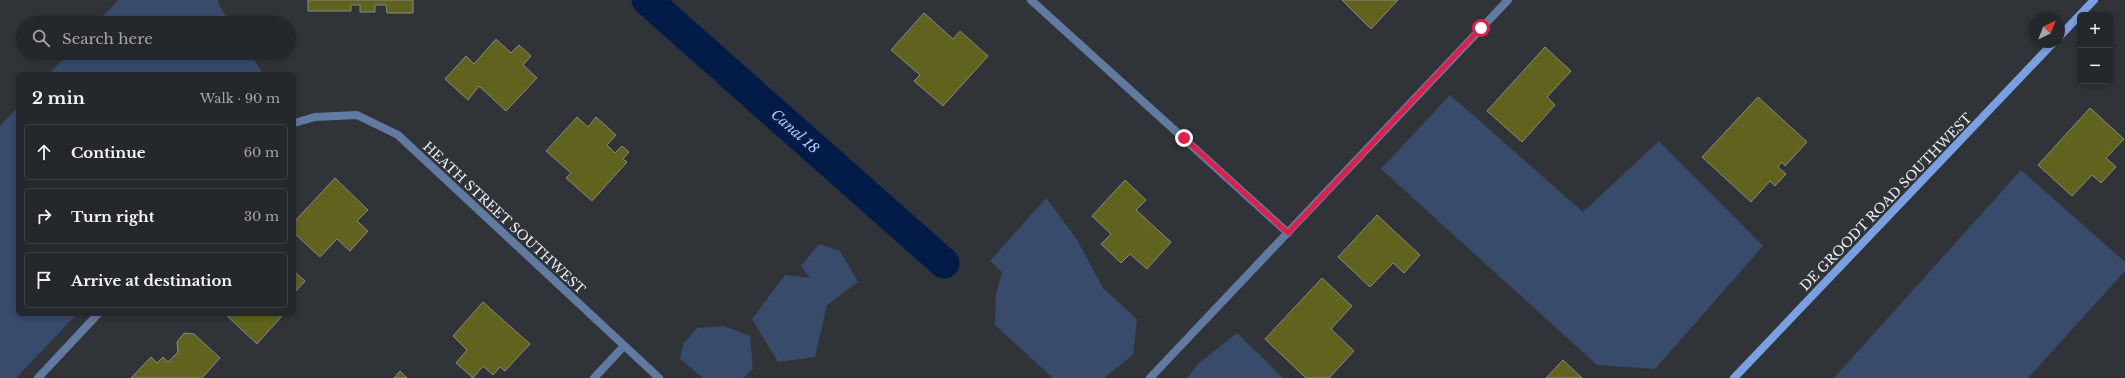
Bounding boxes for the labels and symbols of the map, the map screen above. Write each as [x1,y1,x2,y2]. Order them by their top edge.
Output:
north arrow [2029,12,2065,48]
route start [1472,19,1490,37]
water label: Canal 18 [767,105,823,157]
street label: DE GROODT ROAD SOUTHWEST [1796,109,1976,294]
route end [1175,129,1193,147]
street label: HEATH STREET SOUTHWEST [419,138,589,298]

